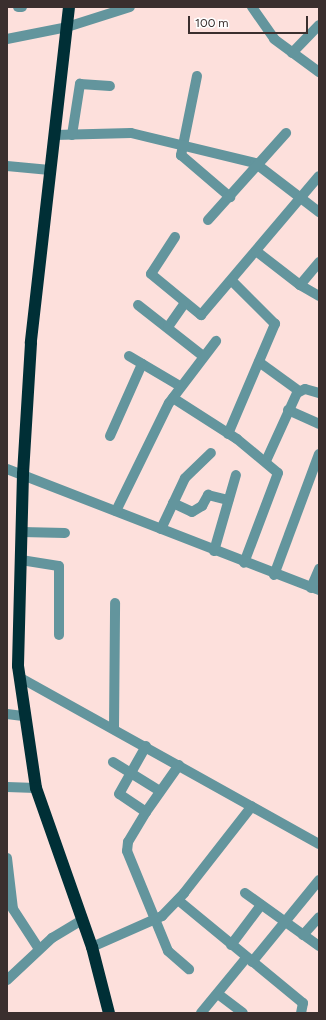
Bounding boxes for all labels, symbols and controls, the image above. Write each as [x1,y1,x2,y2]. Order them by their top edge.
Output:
scale bar [190,8,310,34]
text: 100 m [195,16,229,30]

